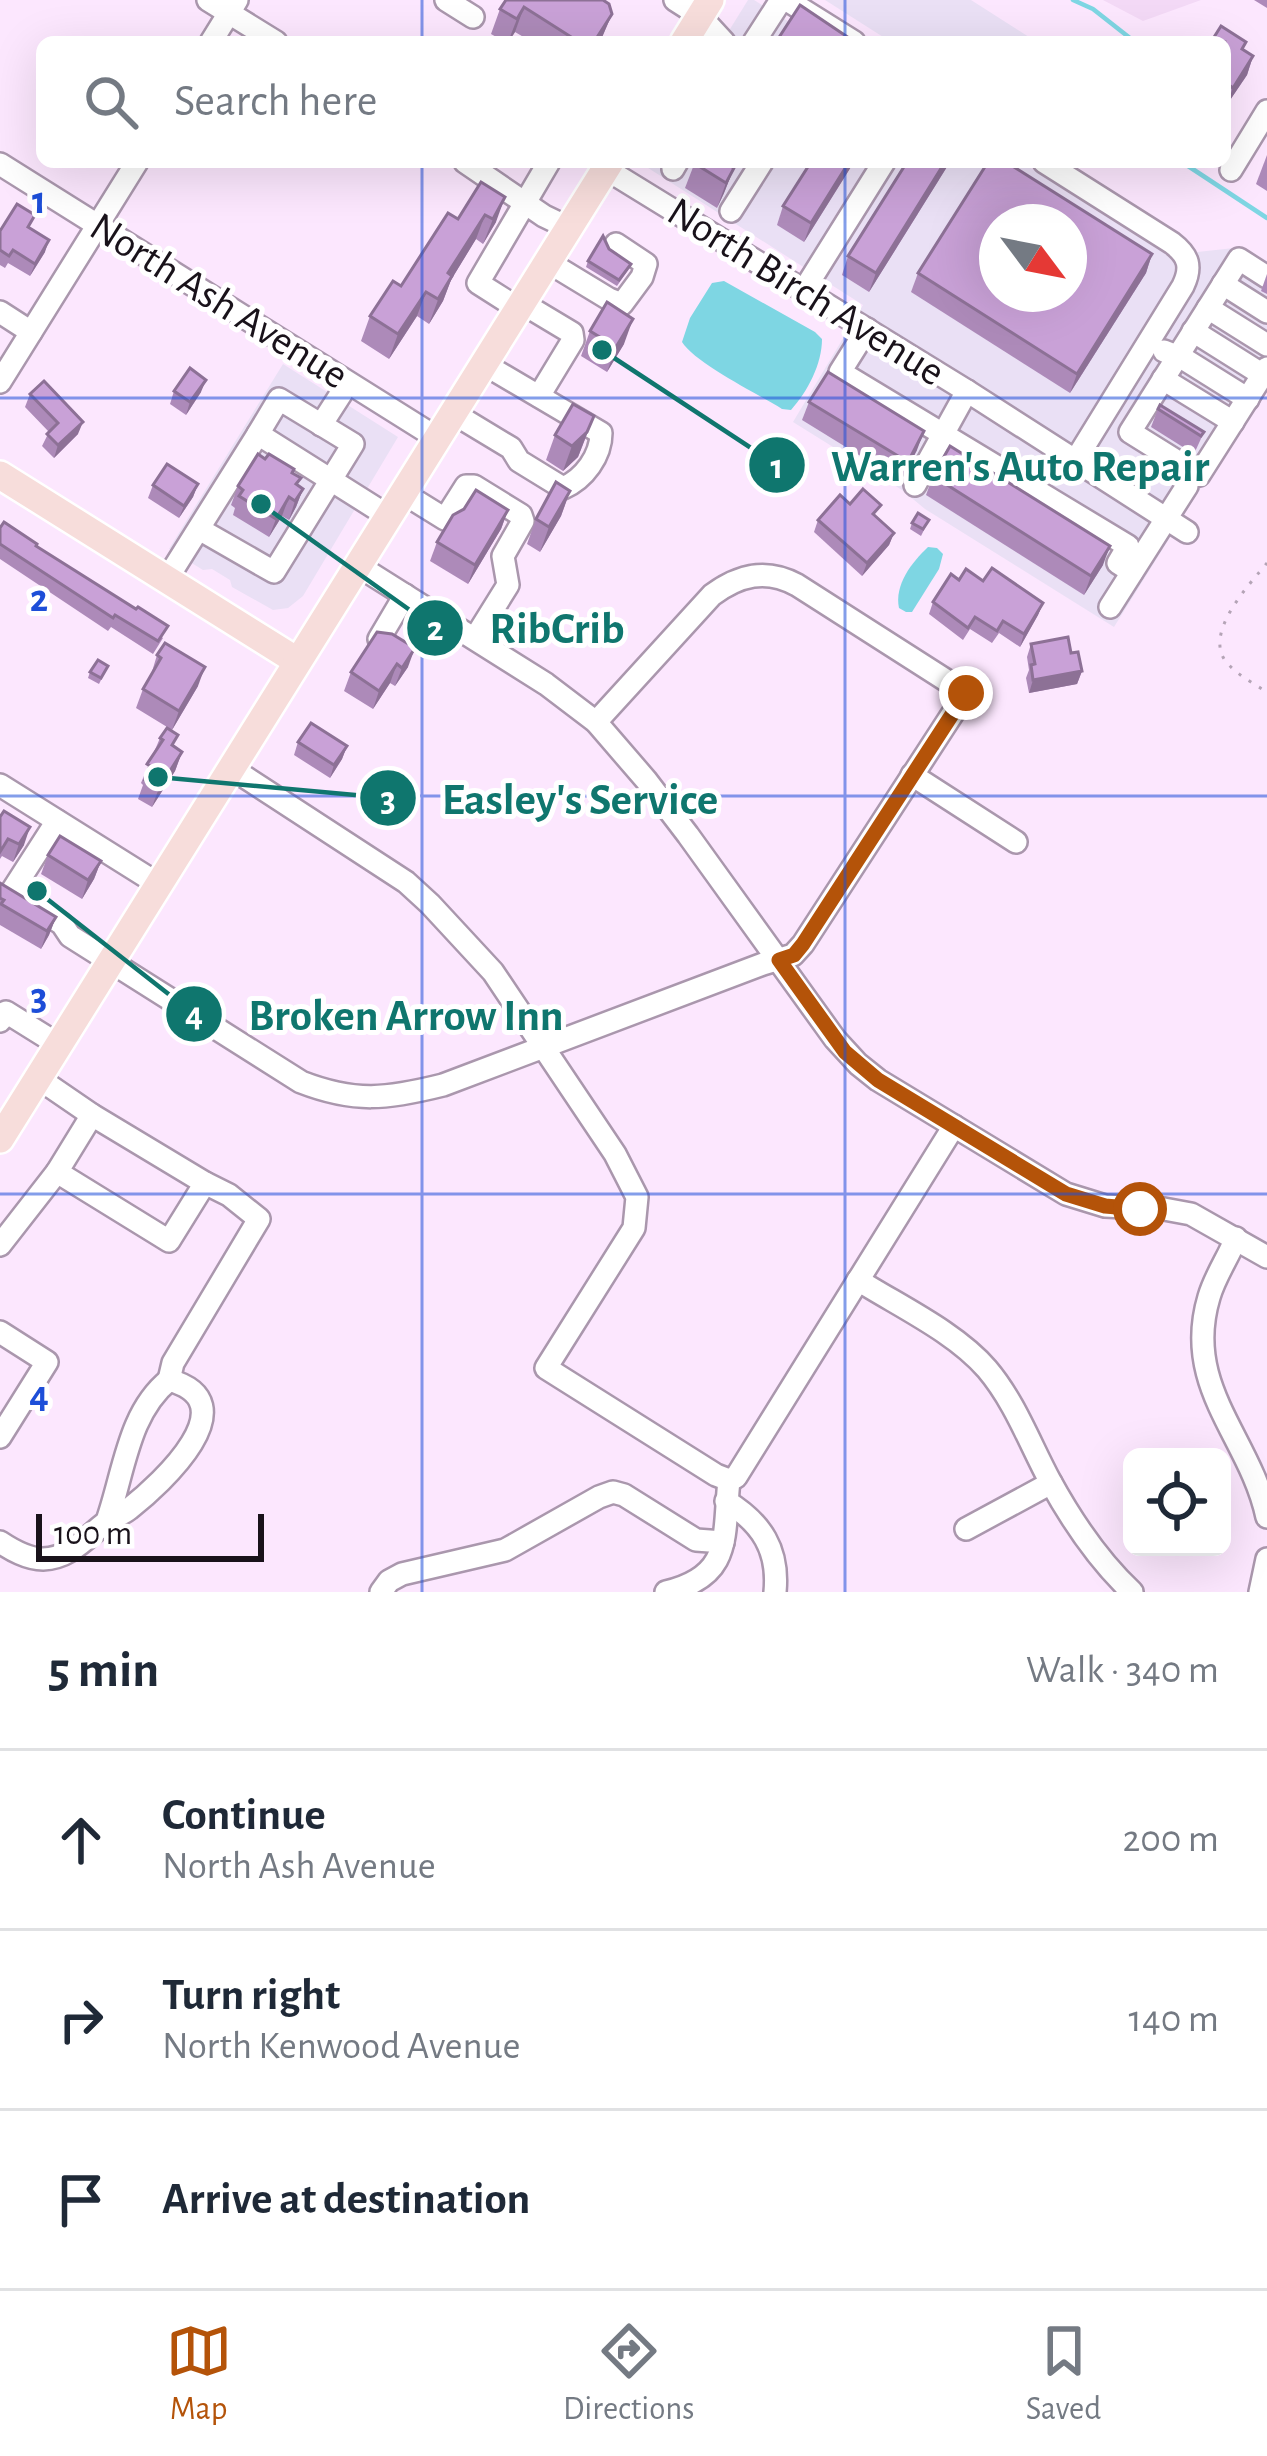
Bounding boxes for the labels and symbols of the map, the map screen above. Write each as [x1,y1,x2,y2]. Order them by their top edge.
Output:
text: 1 [32,182,46,221]
street label: North Birch Avenue [660,190,952,394]
north arrow [979,204,1087,312]
street label: North Ash Avenue [83,205,355,397]
callout: Warren's Auto Repair [747,425,1234,506]
text: Warren's Auto Repair [831,445,1210,490]
text: 1 [771,449,783,485]
text: 2 [30,580,48,619]
callout: RibCrib [405,587,649,668]
text: RibCrib [489,607,625,652]
text: 2 [427,611,444,647]
route end [939,666,993,720]
callout: Easley's Service [358,758,743,839]
text: Easley's Service [442,778,718,823]
text: 3 [380,782,396,818]
callout: Broken Arrow Inn [164,973,587,1054]
text: 3 [31,978,47,1017]
text: Broken Arrow Inn [248,994,564,1039]
text: 4 [185,997,203,1033]
route start [1113,1182,1167,1236]
text: 4 [29,1376,49,1415]
scale bar [36,1508,264,1561]

